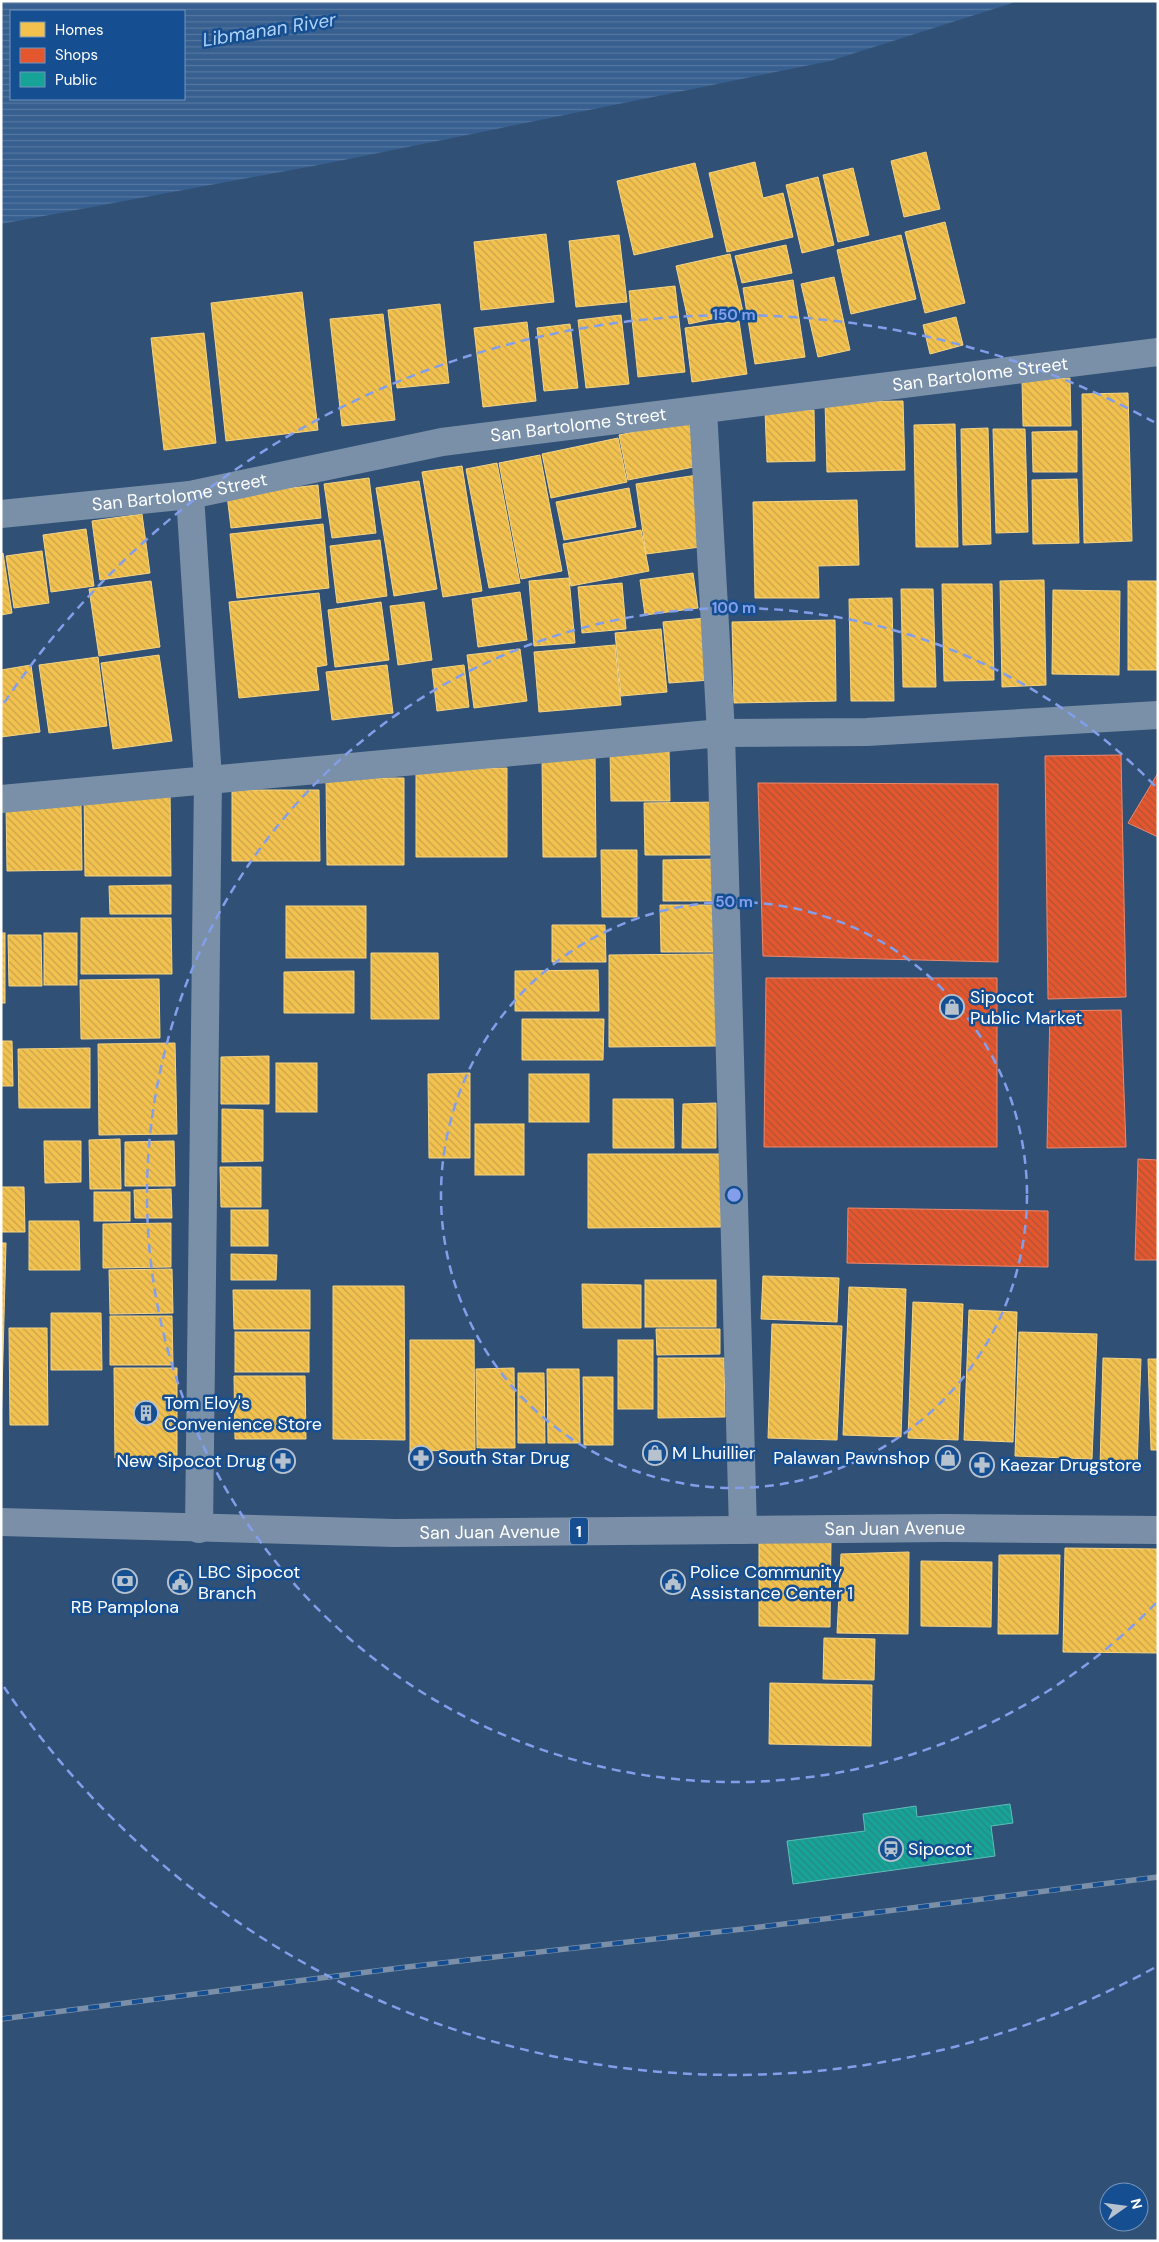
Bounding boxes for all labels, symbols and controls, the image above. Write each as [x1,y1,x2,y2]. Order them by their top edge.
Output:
water label: Libmanan River [200,6,339,52]
legend [10,10,185,100]
text: Homes [55,20,104,40]
text: Shops [55,45,98,65]
text: Public [55,70,97,90]
text: 150 m [713,305,756,325]
street label: San Bartolome Street [891,351,1070,397]
street label: San Bartolome Street [489,402,668,448]
street label: San Bartolome Street [91,467,269,517]
text: 100 m [712,598,756,618]
text: 50 m [715,892,753,912]
place label: Sipocot Public Market [970,985,1082,1030]
shop icon: Sipocot Public Market [939,994,965,1020]
centre of rings [725,1186,743,1204]
place label: Tom Eloy's Convenience Store [164,1391,322,1436]
building icon: Tom Eloy's Convenience Store [133,1400,159,1426]
shop icon: M Lhuillier [642,1440,668,1466]
place label: M Lhuillier [672,1441,756,1465]
pharmacy icon: South Star Drug [408,1445,434,1471]
shop icon: Palawan Pawnshop [935,1445,961,1471]
place label: South Star Drug [438,1446,570,1470]
place label: Palawan Pawnshop [773,1446,930,1470]
pharmacy icon: New Sipocot Drug [270,1448,296,1474]
place label: New Sipocot Drug [117,1449,266,1473]
pharmacy icon: Kaezar Drugstore [969,1452,995,1478]
place label: Kaezar Drugstore [1000,1453,1142,1477]
street label: San Juan Avenue [824,1516,965,1541]
road number: 1 [570,1518,588,1544]
street label: San Juan Avenue [419,1519,560,1545]
place label: LBC Sipocot Branch [198,1560,300,1605]
place label: Police Community Assistance Center 1 [690,1560,853,1605]
bank icon: RB Pamplona [112,1568,138,1594]
public building icon: LBC Sipocot Branch [167,1569,193,1595]
public building icon: Police Community Assistance Center 1 [660,1569,686,1595]
place label: RB Pamplona [71,1595,179,1619]
station icon: Sipocot [878,1836,904,1862]
place label: Sipocot [908,1837,972,1861]
north arrow [1099,2182,1149,2232]
text: N [1127,2197,1147,2211]

